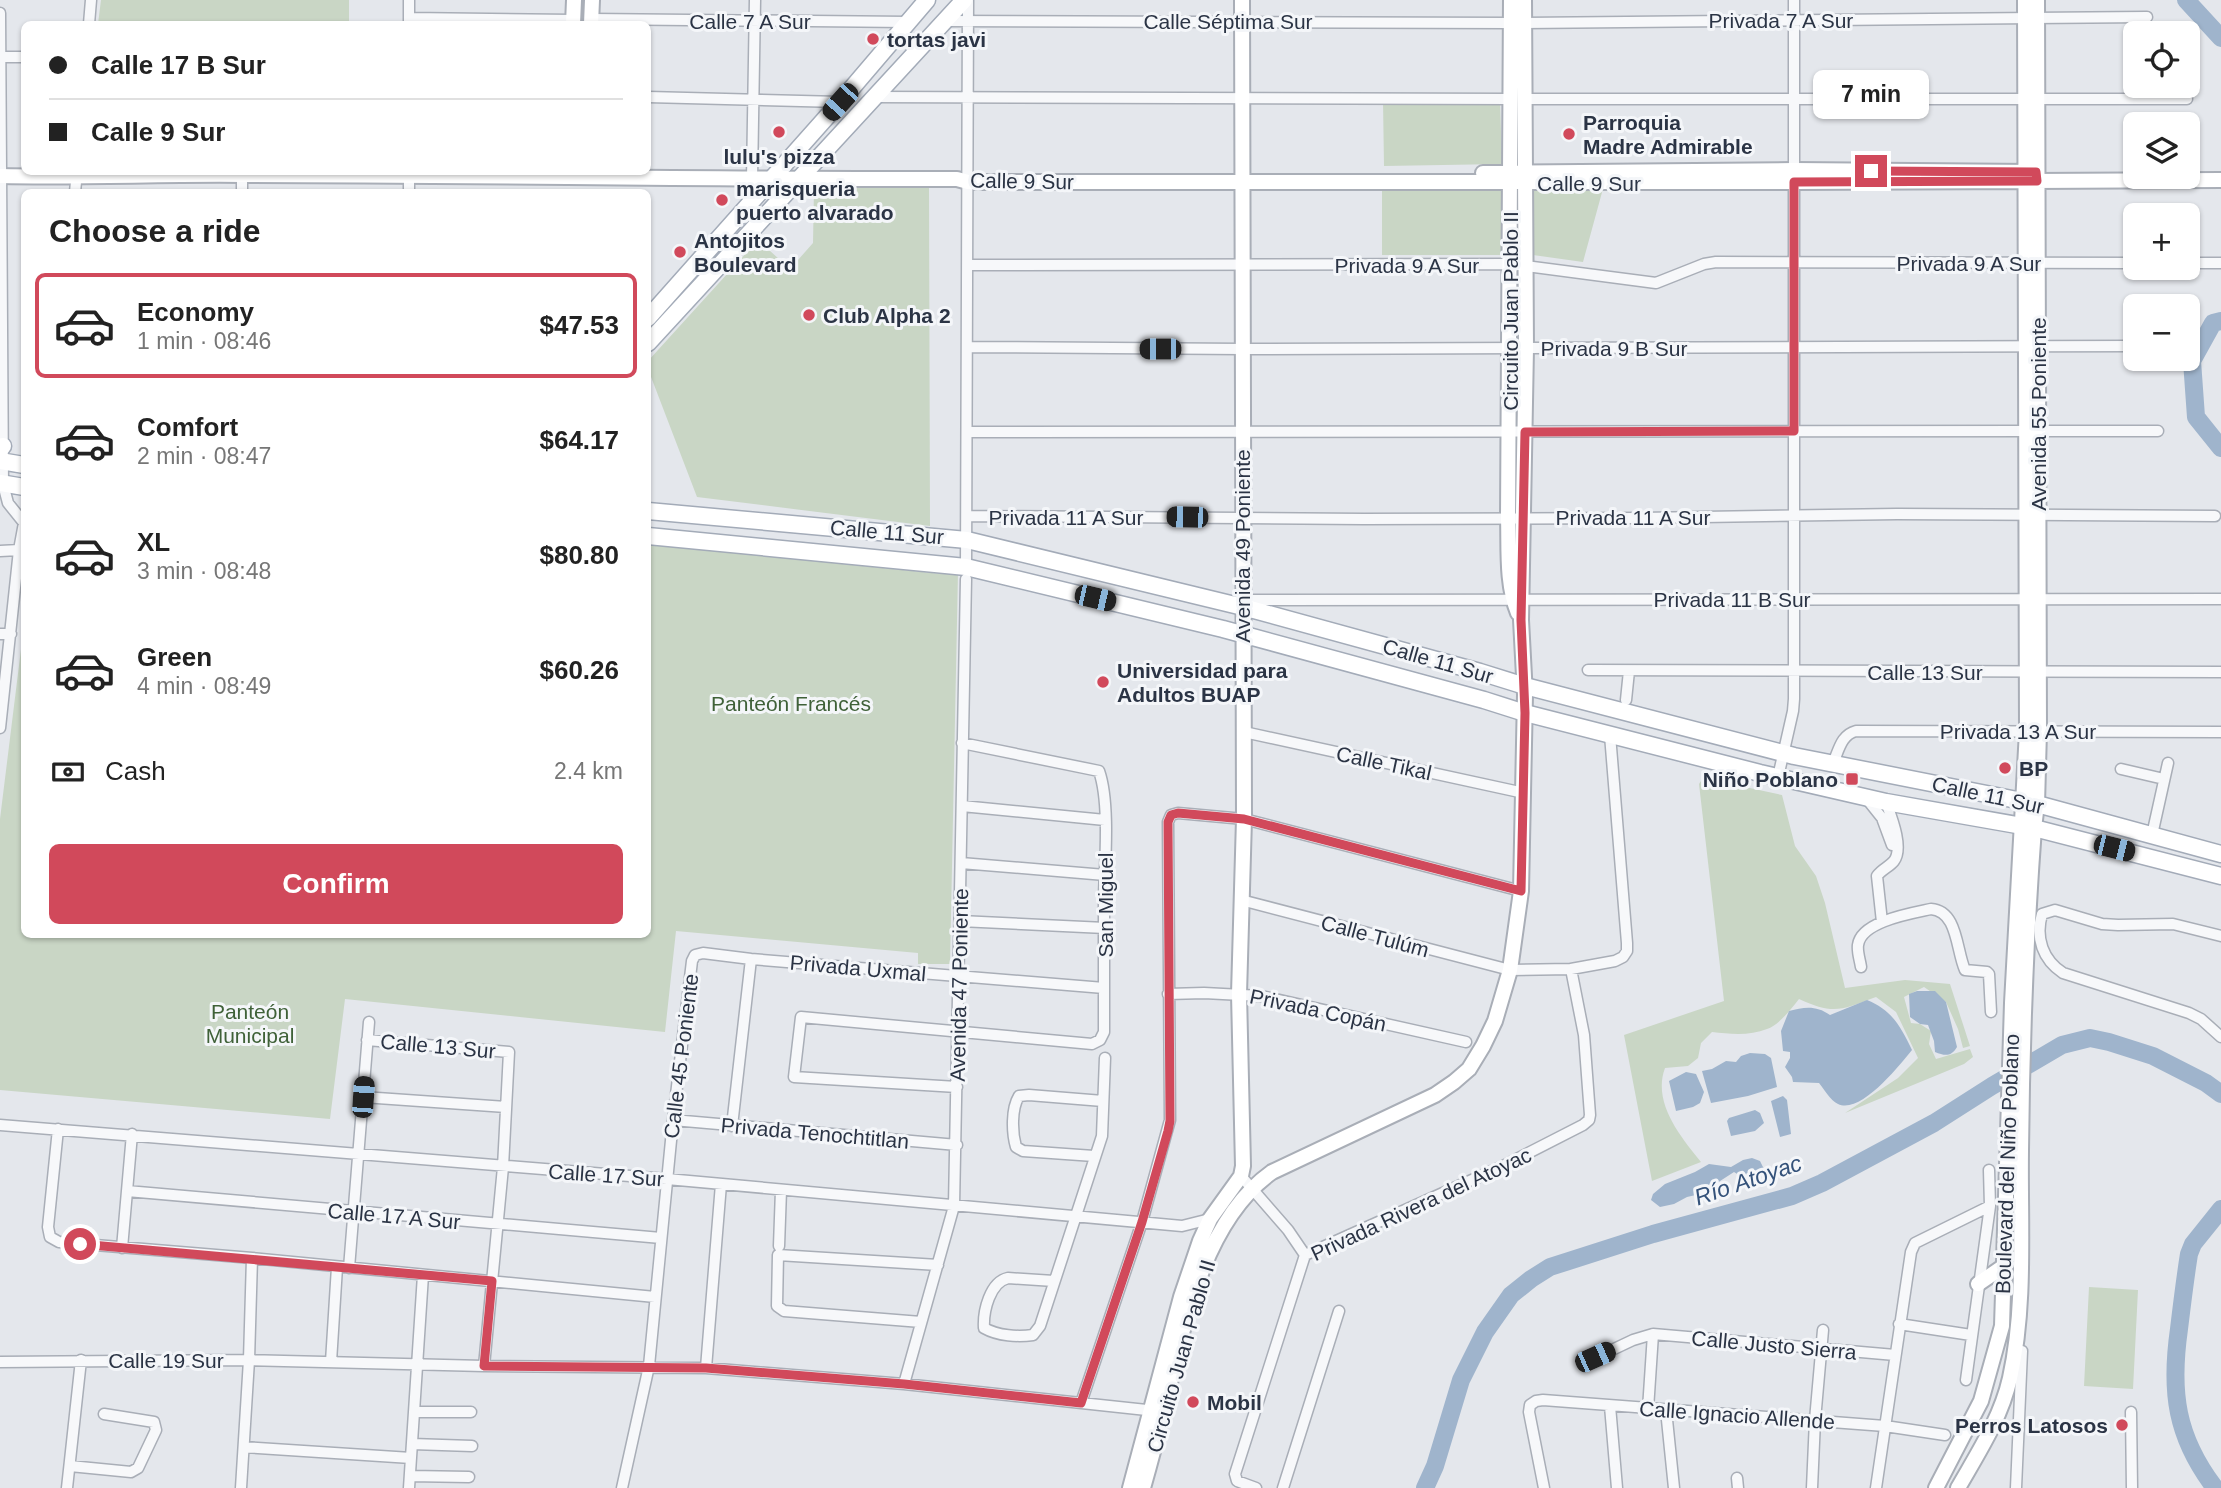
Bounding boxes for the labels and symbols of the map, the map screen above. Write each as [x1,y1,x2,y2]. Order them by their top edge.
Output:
street label: Privada 7 A Sur [1709,9,1853,32]
street label: Calle 7 A Sur [689,10,811,33]
street label: Calle Séptima Sur [1143,10,1313,33]
place label: tortas javi [887,28,986,51]
marker: tortas javi [865,31,881,47]
callout: 7 min [1813,69,1929,118]
car [819,79,862,125]
place label: Parroquia Madre Admirable [1583,111,1753,158]
marker: lulu's pizza [771,124,787,140]
marker: Parroquia Madre Admirable [1561,126,1577,142]
place label: lulu's pizza [723,145,835,168]
route end [1855,155,1887,187]
street label: Calle 9 Sur [970,169,1074,193]
street label: Calle 9 Sur [1537,172,1641,195]
place label: marisqueria puerto alvarado [736,177,894,224]
marker: marisqueria puerto alvarado [714,192,730,208]
street label: Circuito Juan Pablo II [1499,211,1522,411]
place label: Antojitos Boulevard [694,229,797,276]
marker: Antojitos Boulevard [672,244,688,260]
street label: Privada 9 A Sur [1897,252,2041,275]
street label: Privada 9 A Sur [1335,254,1479,277]
place label: Club Alpha 2 [823,304,951,327]
marker: Club Alpha 2 [801,307,817,323]
street label: Avenida 55 Poniente [2027,317,2050,511]
street label: Privada 9 B Sur [1540,337,1688,360]
car [1140,339,1182,360]
street label: Avenida 49 Poniente [1231,449,1254,643]
street label: Privada 11 A Sur [989,506,1143,529]
car [1166,506,1209,528]
street label: Privada 11 A Sur [1556,506,1710,529]
street label: Calle 11 Sur [829,516,945,548]
car [1073,583,1118,613]
street label: Privada 11 B Sur [1653,588,1811,611]
street label: Calle 11 Sur [1380,634,1496,688]
place label: Universidad para Adultos BUAP [1117,659,1288,706]
street label: Calle 13 Sur [1867,661,1983,684]
marker: Universidad para Adultos BUAP [1095,674,1111,690]
park label: Panteón Francés [711,692,871,715]
street label: Privada 13 A Sur [1940,720,2096,743]
street label: Calle Tikal [1334,742,1434,784]
place label: BP [2019,757,2048,780]
marker: BP [1997,760,2013,776]
place label: Niño Poblano [1703,768,1838,791]
marker: Niño Poblano [1844,771,1860,787]
street label: Calle 11 Sur [1930,772,2046,818]
car [2092,833,2137,863]
street label: San Miguel [1094,852,1117,958]
street label: Avenida 47 Poniente [946,888,972,1082]
street label: Calle Tulúm [1318,911,1432,961]
street label: Privada Uxmal [789,951,927,985]
street label: Calle 45 Poniente [659,972,703,1140]
street label: Privada Copán [1248,984,1388,1036]
park label: Panteón Municipal [206,1000,294,1047]
street label: Calle 13 Sur [379,1030,497,1062]
street label: Boulevard del Niño Poblano [1991,1033,2023,1295]
car [352,1075,375,1119]
street label: Privada Tenochtitlan [720,1113,910,1153]
street label: Privada Rivera del Atoyac [1307,1143,1535,1265]
water label: Río Atoyac [1691,1149,1805,1210]
street label: Calle 17 Sur [548,1159,664,1191]
street label: Calle 17 A Sur [327,1199,461,1233]
route start [64,1228,96,1260]
street label: Circuito Juan Pablo II [1142,1257,1220,1455]
street label: Calle Justo Sierra [1690,1326,1858,1364]
car [1572,1339,1619,1375]
street label: Calle 19 Sur [108,1349,224,1372]
place label: Mobil [1207,1391,1262,1414]
marker: Mobil [1185,1394,1201,1410]
street label: Calle Ignacio Allende [1638,1397,1836,1433]
place label: Perros Latosos [1955,1414,2108,1437]
marker: Perros Latosos [2114,1417,2130,1433]

